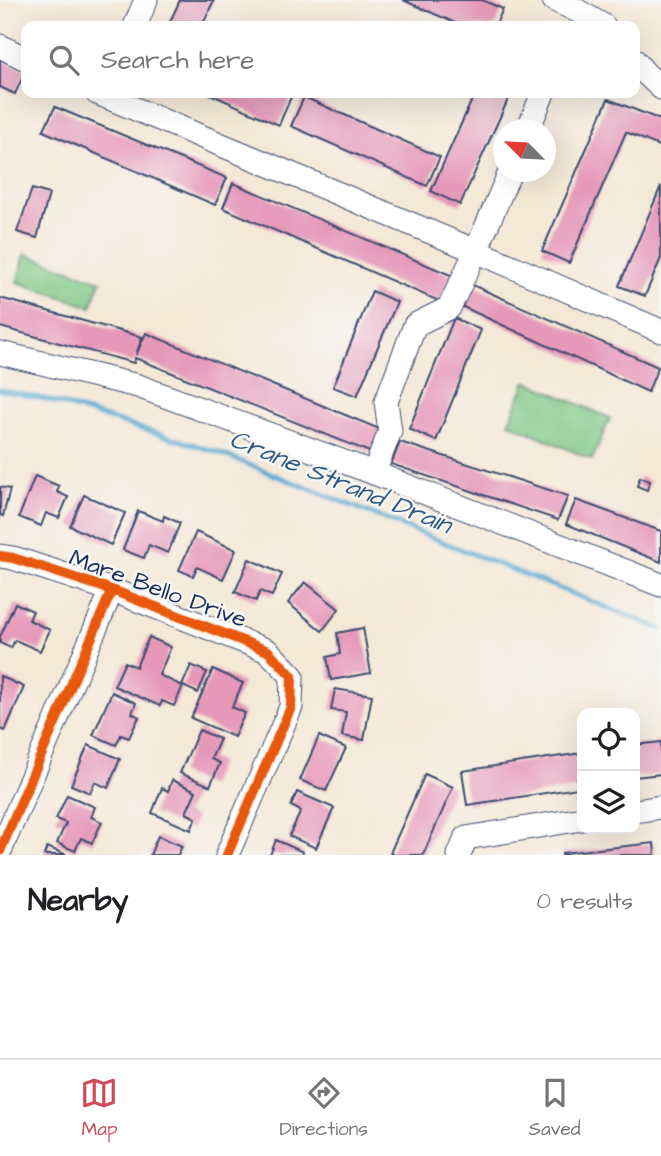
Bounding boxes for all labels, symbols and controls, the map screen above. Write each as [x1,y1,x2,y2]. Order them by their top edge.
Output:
search box [21,21,640,98]
icon: search [45,41,83,79]
text: Search here [101,42,254,78]
north arrow [493,119,556,182]
water label: Crane Strand Drain [224,421,459,544]
street label: Mare Bello Drive [64,541,251,637]
map controls [577,708,640,834]
button: locate [577,708,640,771]
button: layers [577,771,640,834]
text: Nearby [28,880,128,922]
text: 0 results [536,885,633,917]
tab: Map [80,1074,118,1143]
tab: Directions [279,1074,368,1143]
tab: Saved [529,1074,580,1143]

